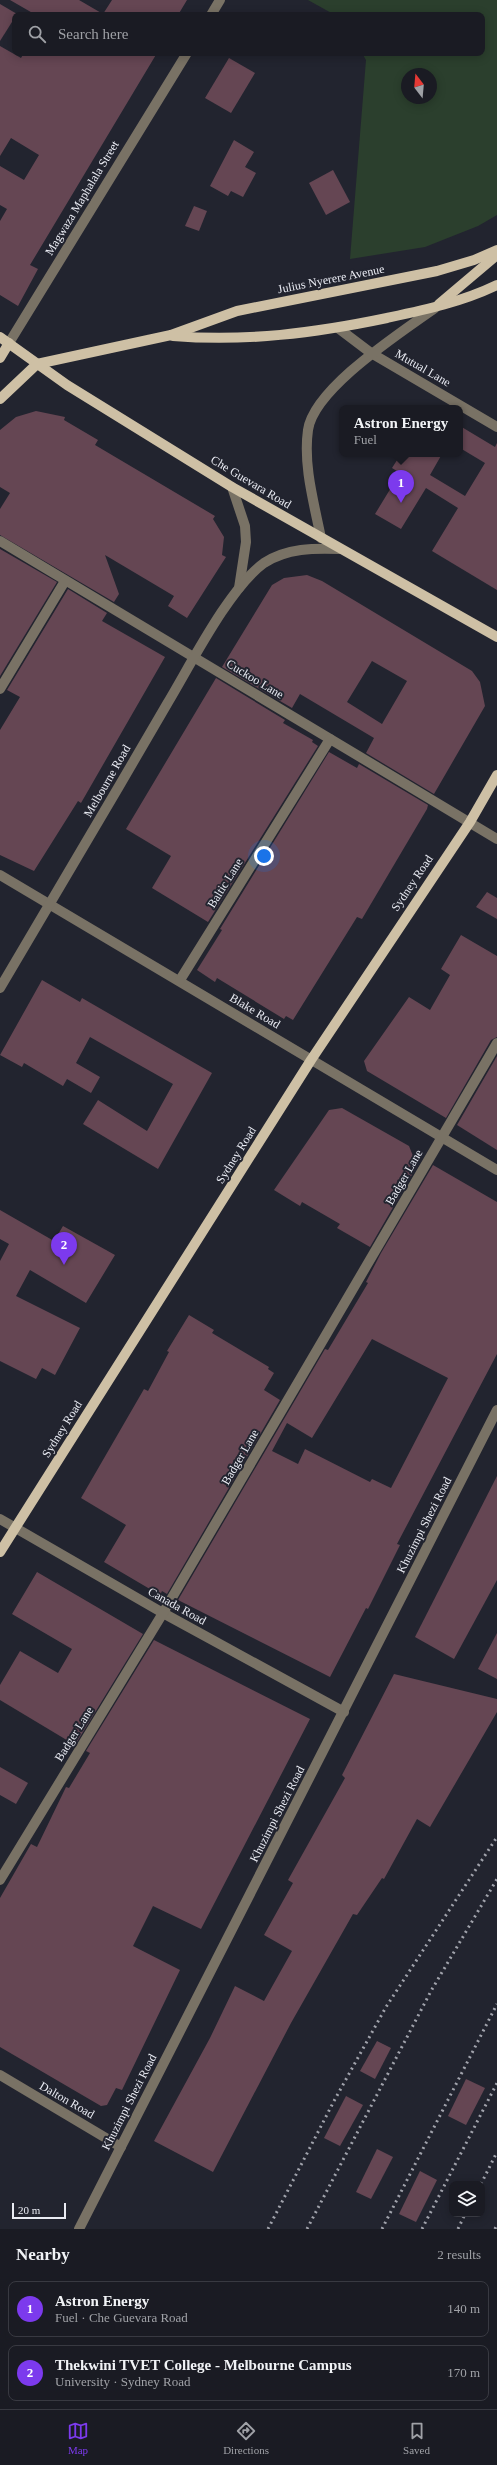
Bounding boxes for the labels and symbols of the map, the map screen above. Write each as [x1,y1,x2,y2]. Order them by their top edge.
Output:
north arrow [401,68,437,104]
street label: Magwaza Maphalala Street [42,138,122,258]
street label: Julius Nyerere Avenue [276,262,386,296]
street label: Mutual Lane [393,347,453,389]
street label: Che Guevara Road [208,452,294,512]
pin: 1 [388,470,414,503]
street label: Cuckoo Lane [224,656,286,702]
street label: Melbourne Road [81,742,133,820]
your location [254,846,274,866]
street label: Sydney Road [388,852,436,914]
street label: Baltic Lane [204,856,246,910]
street label: Blake Road [227,990,283,1032]
street label: Sydney Road [213,1124,259,1186]
street label: Badger Lane [383,1147,425,1207]
pin: 2 [51,1232,77,1265]
street label: Sydney Road [39,1398,85,1460]
street label: Badger Lane [219,1427,261,1487]
street label: Khuzimpi Shezi Road [394,1475,454,1575]
street label: Canada Road [145,1584,209,1628]
street label: Badger Lane [52,1704,96,1764]
street label: Khuzimpi Shezi Road [247,1764,307,1864]
street label: Khuzimpi Shezi Road [99,2052,159,2152]
street label: Dalton Road [37,2079,97,2121]
scale bar [12,2201,66,2220]

